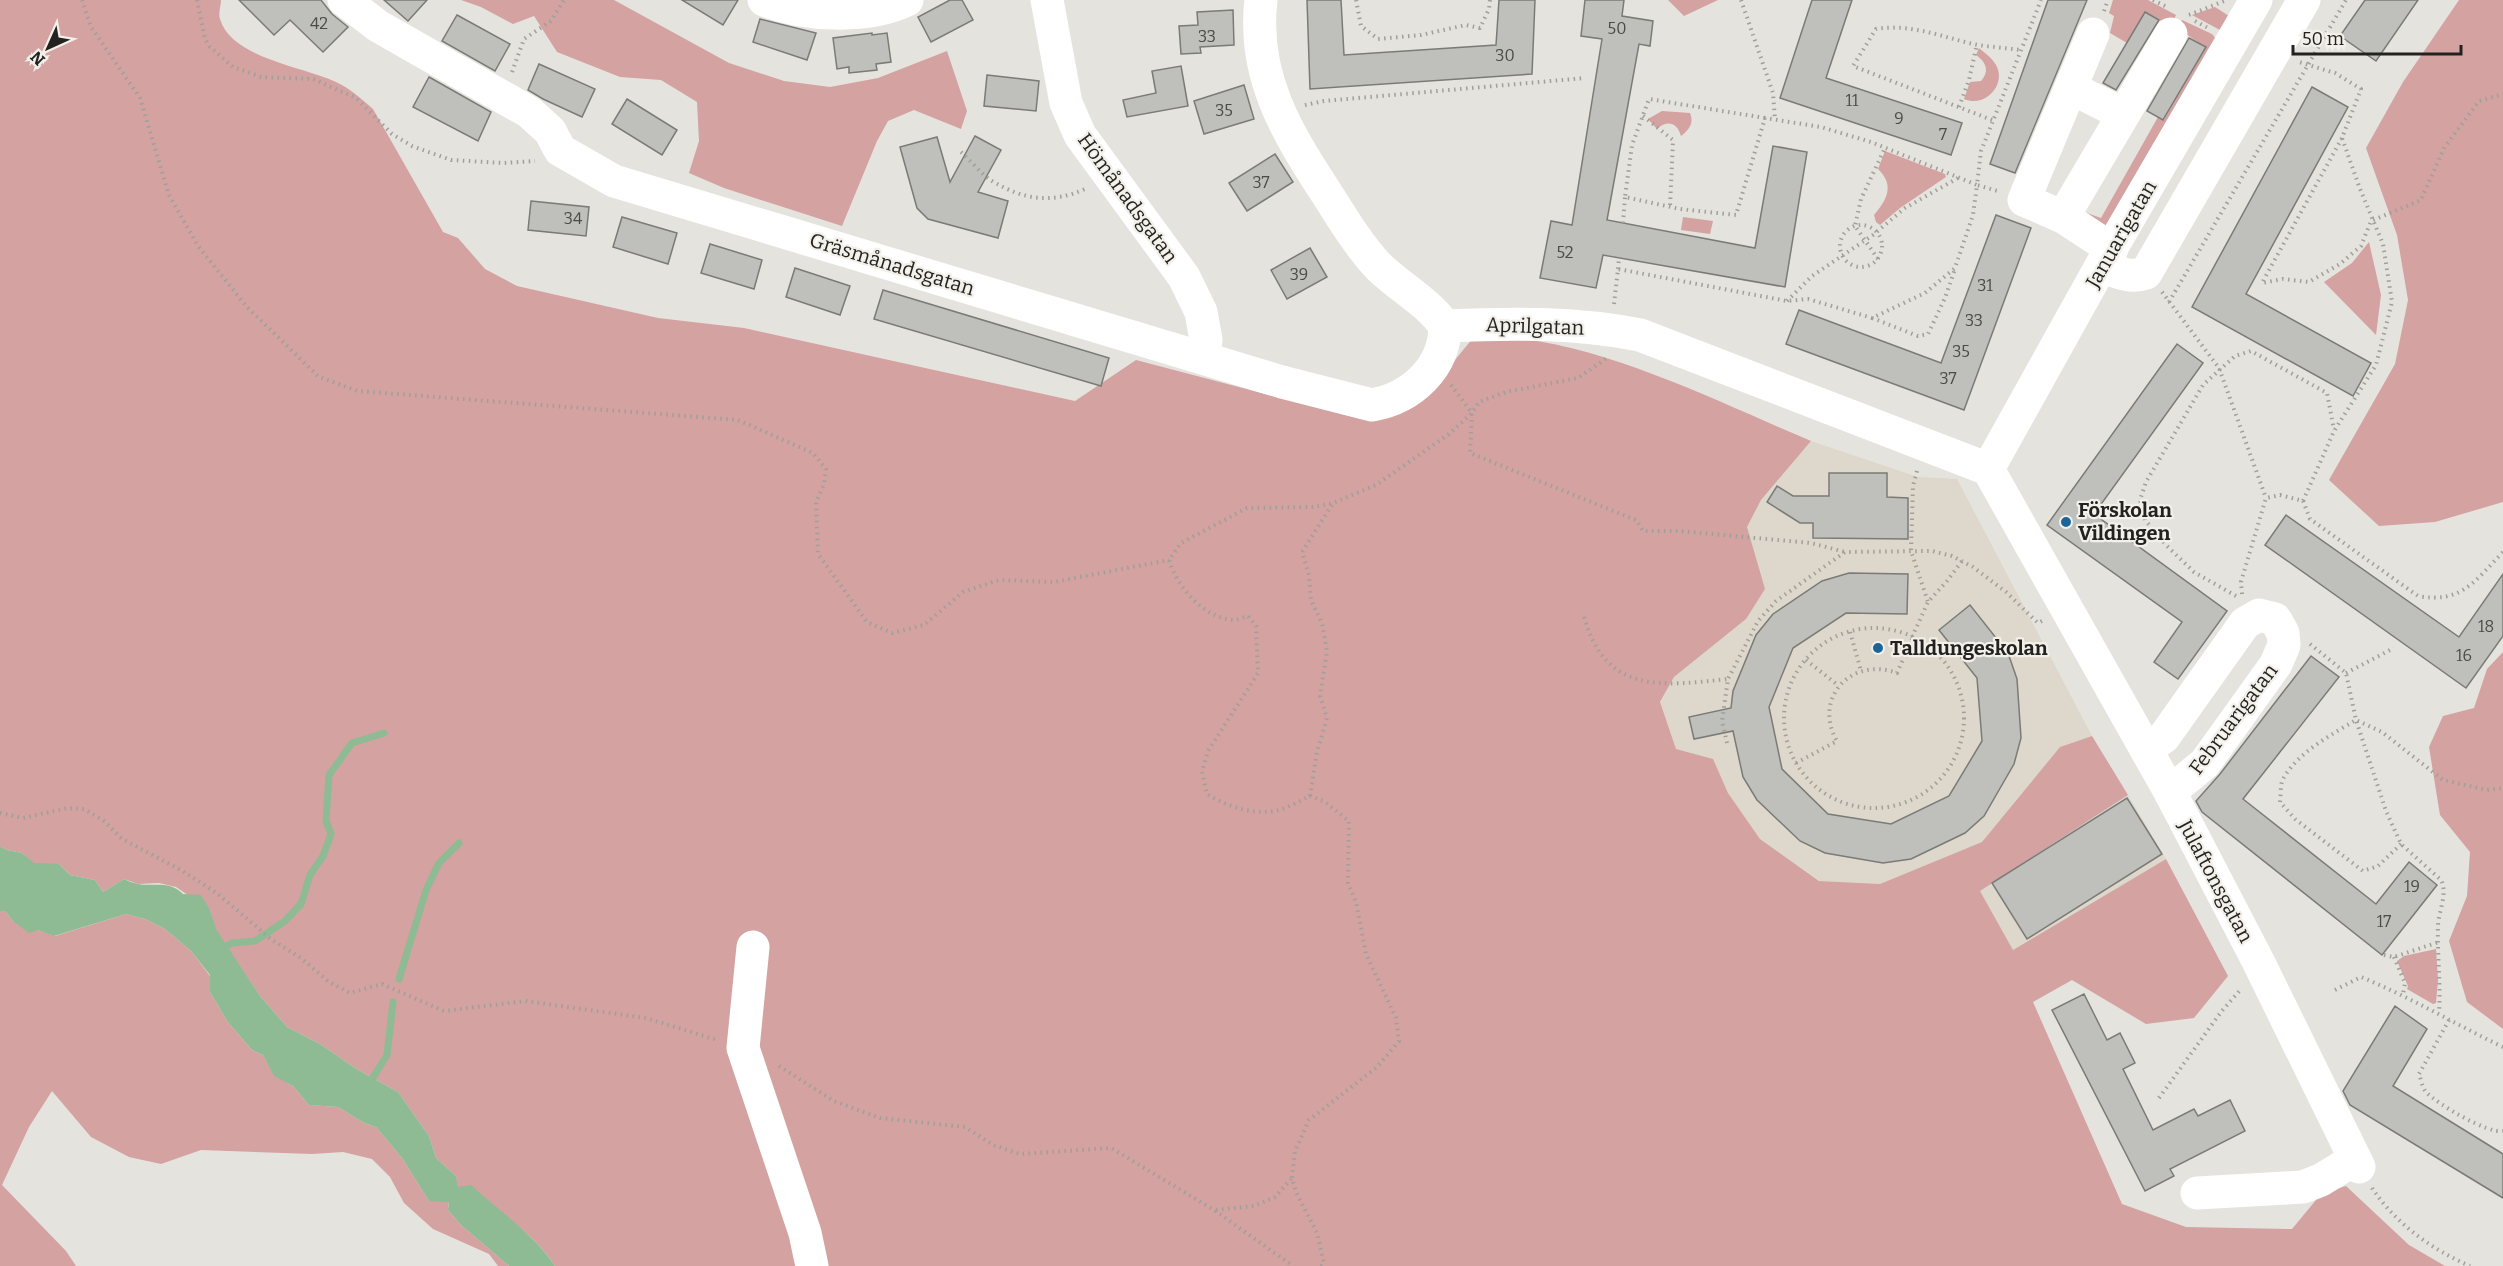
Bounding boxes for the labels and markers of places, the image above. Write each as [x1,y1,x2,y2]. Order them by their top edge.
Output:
place label: Förskolan Vildingen [2078,498,2172,545]
marker: Förskolan Vildingen [2059,515,2073,529]
place label: Talldungeskolan [1890,636,2048,660]
marker: Talldungeskolan [1871,641,1885,655]

